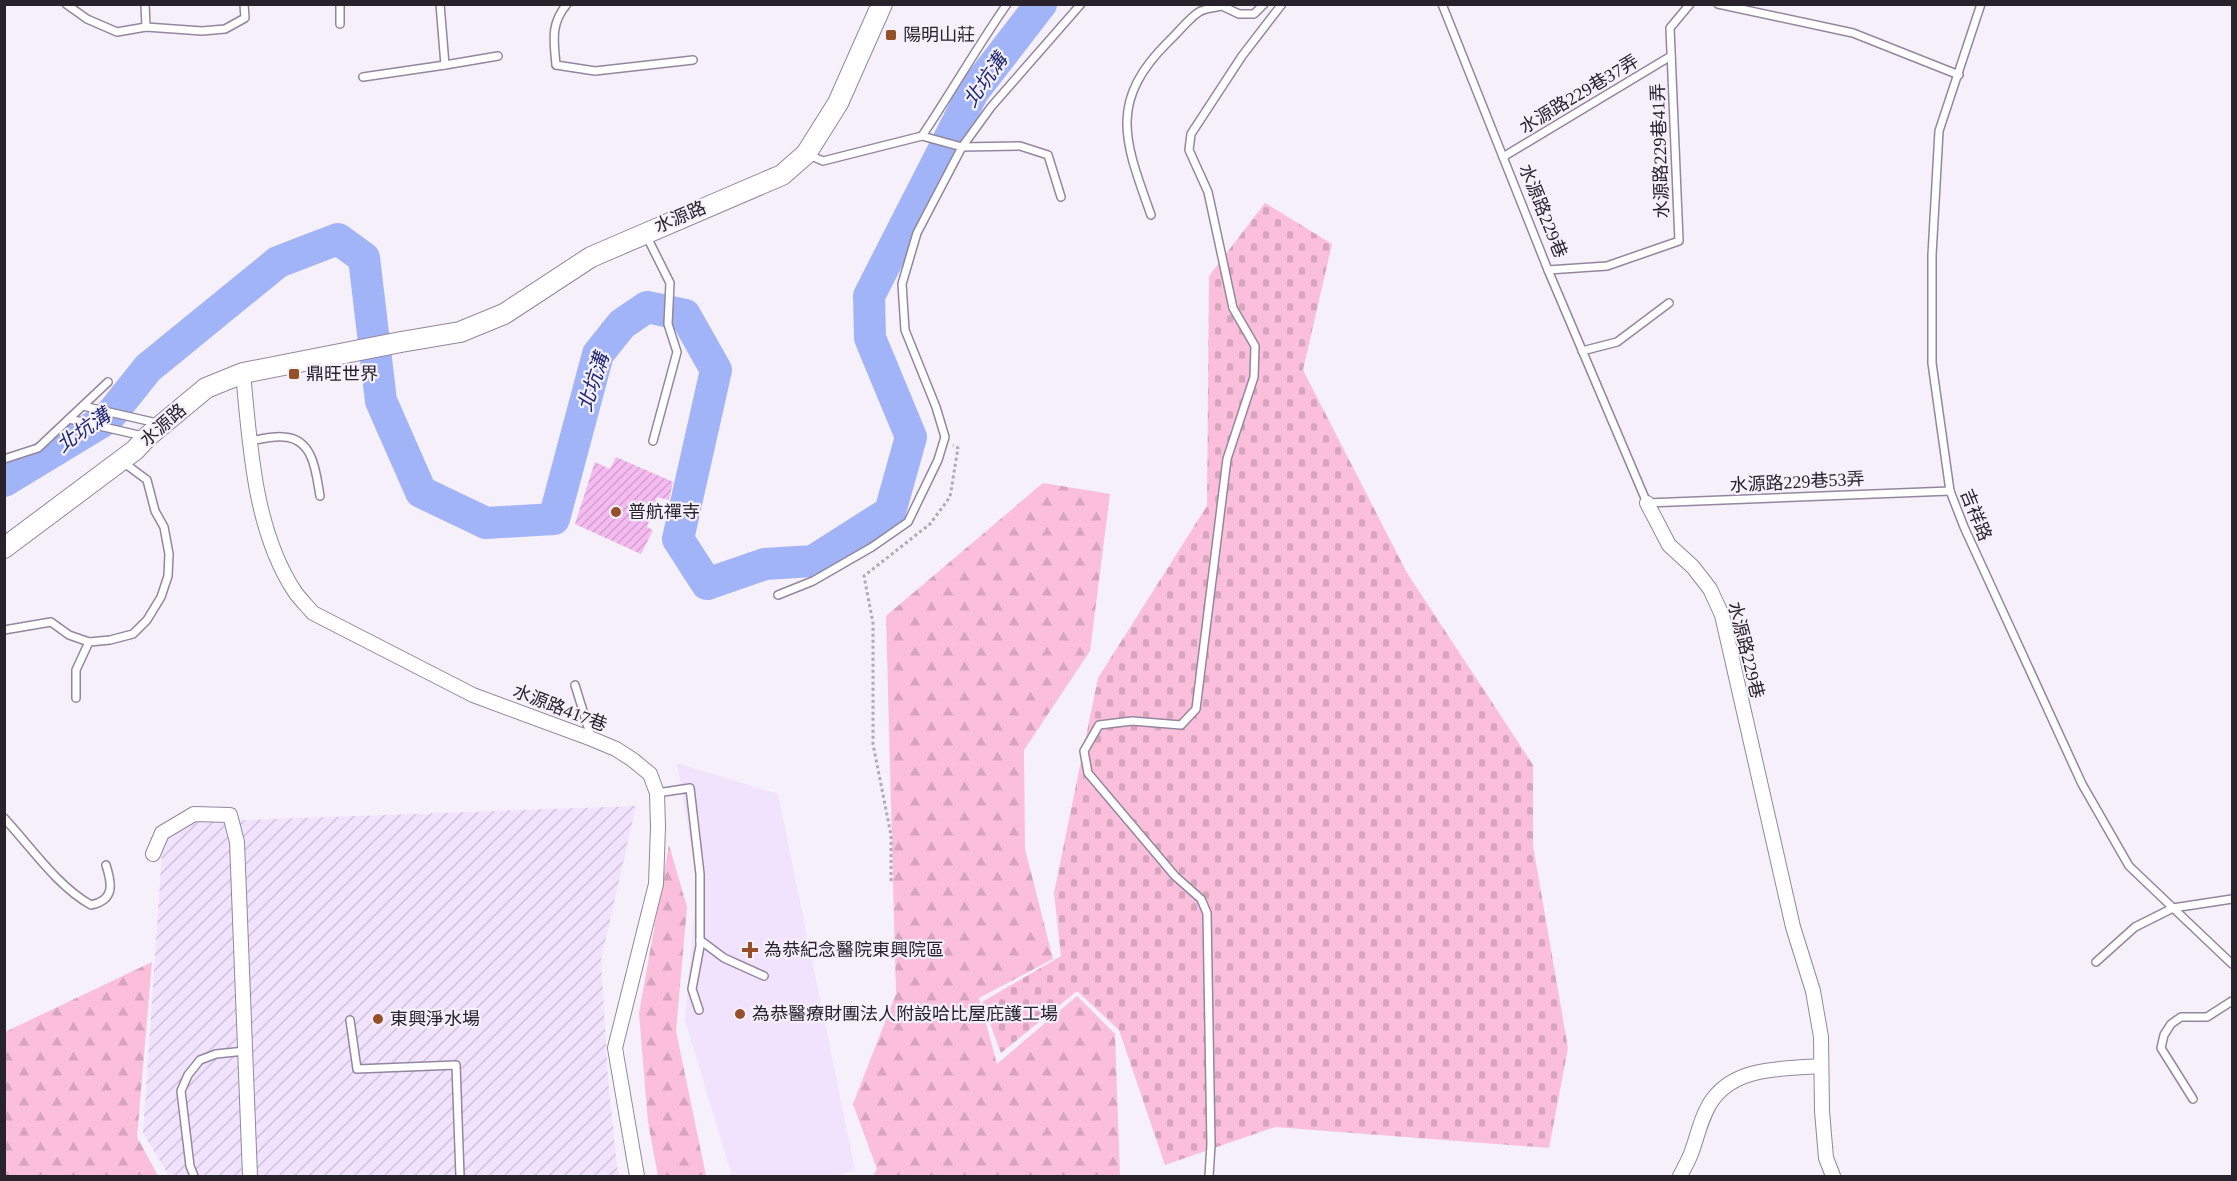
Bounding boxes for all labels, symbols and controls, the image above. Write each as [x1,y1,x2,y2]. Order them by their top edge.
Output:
place label: 陽明山莊 [903,25,975,45]
marker: 陽明山莊 [884,28,898,42]
water label: 北坑溝 [959,47,1013,111]
street label: 水源路229巷37弄 [1516,51,1642,137]
street label: 水源路229巷41弄 [1648,83,1672,219]
street label: 水源路229巷 [1515,161,1571,261]
street label: 水源路 [651,197,709,237]
water label: 北坑溝 [573,347,614,414]
place label: 鼎旺世界 [306,364,378,384]
marker: 鼎旺世界 [287,367,301,381]
street label: 水源路 [136,400,190,450]
water label: 北坑溝 [52,402,116,456]
street label: 水源路229巷53弄 [1729,468,1865,496]
street label: 吉祥路 [1957,486,1995,544]
place label: 普航禪寺 [628,502,700,522]
marker: 普航禪寺 [609,505,623,519]
street label: 水源路229巷 [1724,600,1768,700]
street label: 水源路417巷 [510,681,610,735]
place label: 為恭紀念醫院東興院區 [764,940,944,960]
marker: 為恭紀念醫院東興院區 [741,941,759,959]
place label: 為恭醫療財團法人附設哈比屋庇護工場 [752,1004,1058,1024]
marker: 為恭醫療財團法人附設哈比屋庇護工場 [733,1007,747,1021]
place label: 東興淨水場 [390,1009,480,1029]
marker: 東興淨水場 [371,1012,385,1026]

